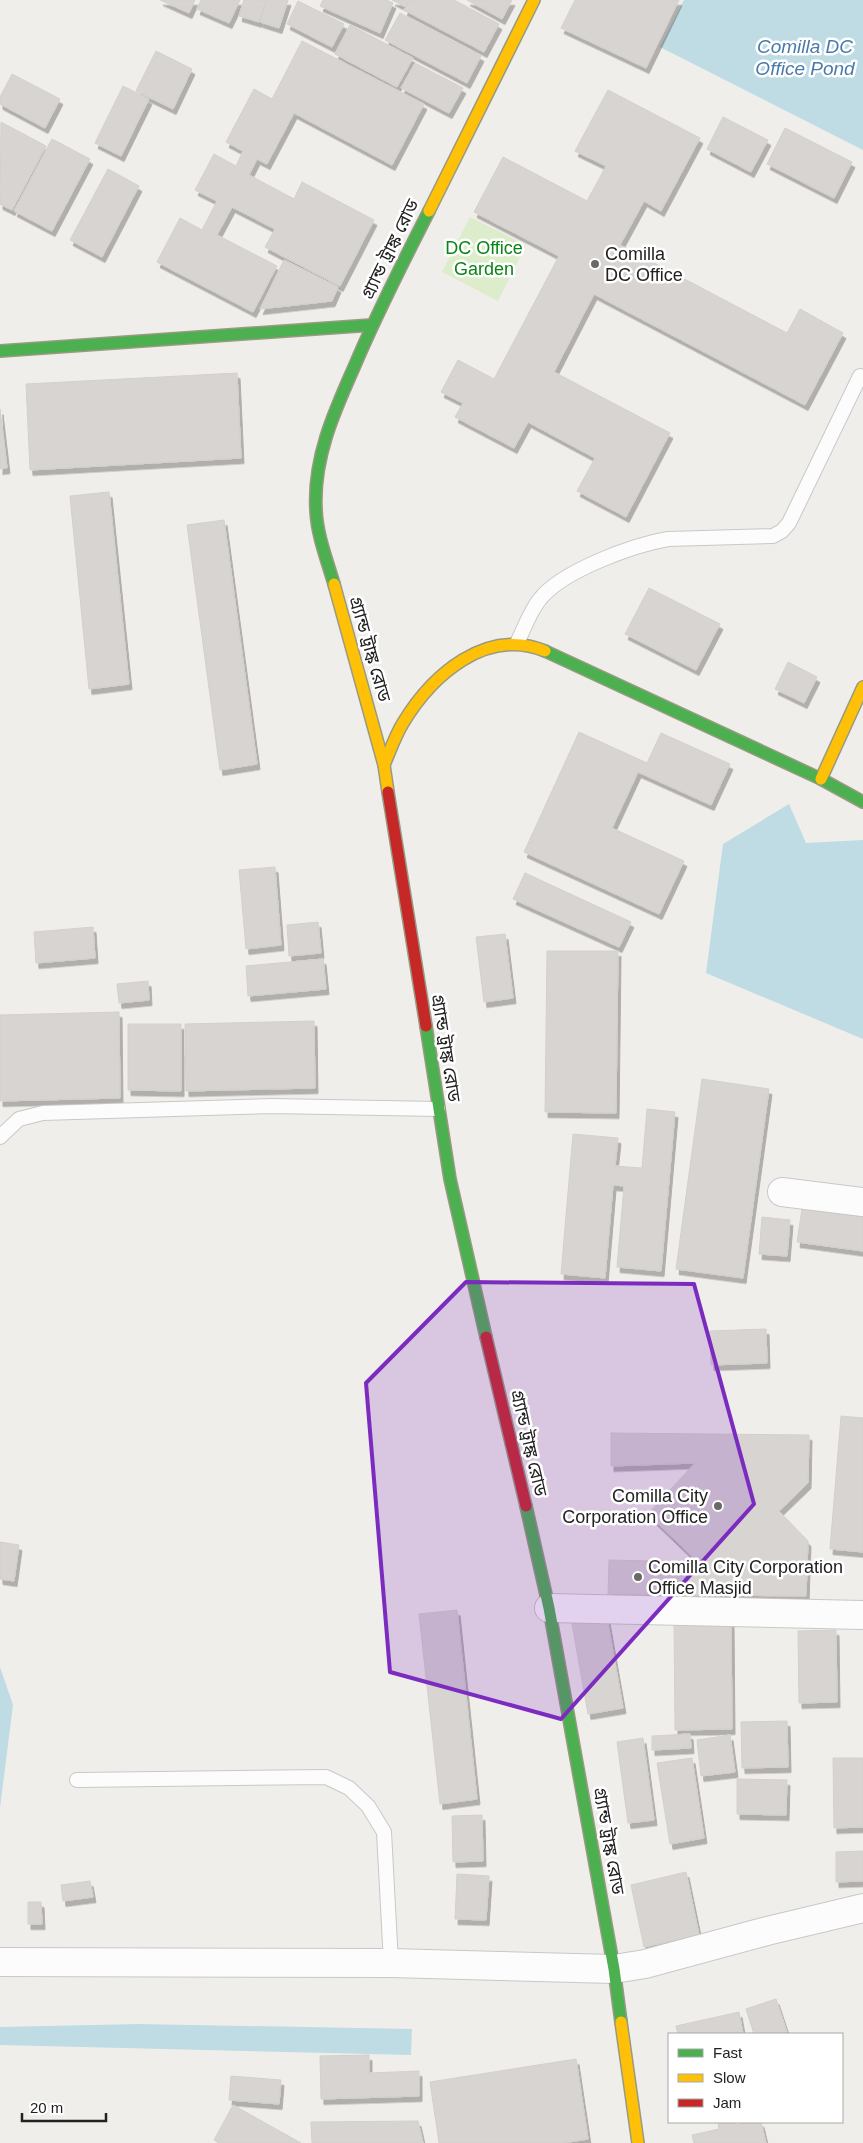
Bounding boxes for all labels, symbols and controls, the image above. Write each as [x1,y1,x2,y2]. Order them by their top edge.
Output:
water label: Comilla DC Office Pond [755,36,856,79]
street label: গ্র্যান্ড ট্রাঙ্ক রোড [357,196,423,302]
park label: DC Office Garden [445,238,523,279]
place label: Comilla DC Office [605,244,683,285]
marker: Comilla DC Office [589,258,601,270]
street label: গ্র্যান্ড ট্রাঙ্ক রোড [345,594,395,704]
street label: গ্র্যান্ড ট্রাঙ্ক রোড [428,993,464,1103]
street label: গ্র্যান্ড ট্রাঙ্ক রোড [507,1388,551,1498]
place label: Comilla City Corporation Office [562,1486,708,1527]
marker: Comilla City Corporation Office [712,1500,724,1512]
place label: Comilla City Corporation Office Masjid [648,1557,843,1598]
marker: Comilla City Corporation Office Masjid [632,1571,644,1583]
street label: গ্র্যান্ড ট্রাঙ্ক রোড [590,1786,628,1896]
legend [668,2033,843,2123]
text: Fast [713,2044,743,2061]
text: Slow [713,2069,746,2086]
scale bar [22,2090,106,2122]
text: Jam [713,2094,741,2111]
text: 20 m [30,2099,63,2116]

